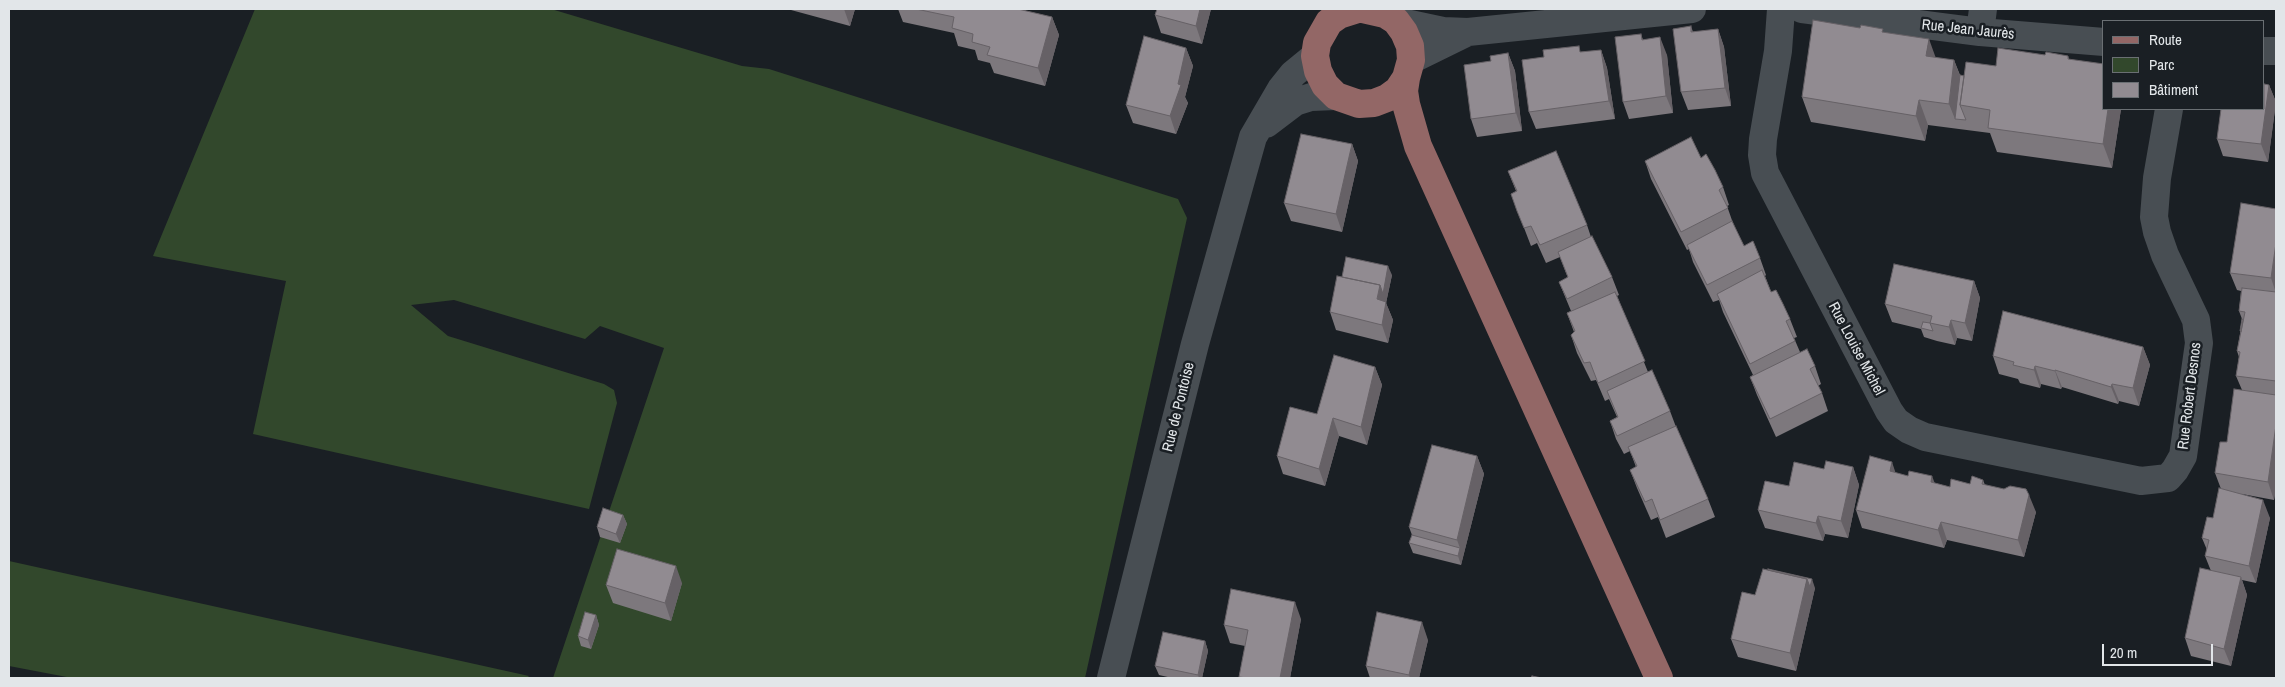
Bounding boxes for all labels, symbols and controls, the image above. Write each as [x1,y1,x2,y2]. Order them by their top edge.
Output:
street label: Rue Jean Jaurès [1921,16,2015,44]
legend [2102,20,2265,110]
text: Route [2149,29,2182,50]
text: Parc [2149,54,2174,75]
text: Bâtiment [2149,79,2198,100]
street label: Rue Louise Michel [1824,299,1888,399]
street label: Rue Robert Desnos [2174,341,2206,451]
street label: Rue de Pontoise [1159,360,1199,454]
scale bar [2105,634,2216,666]
text: 20 m [2110,642,2137,663]

